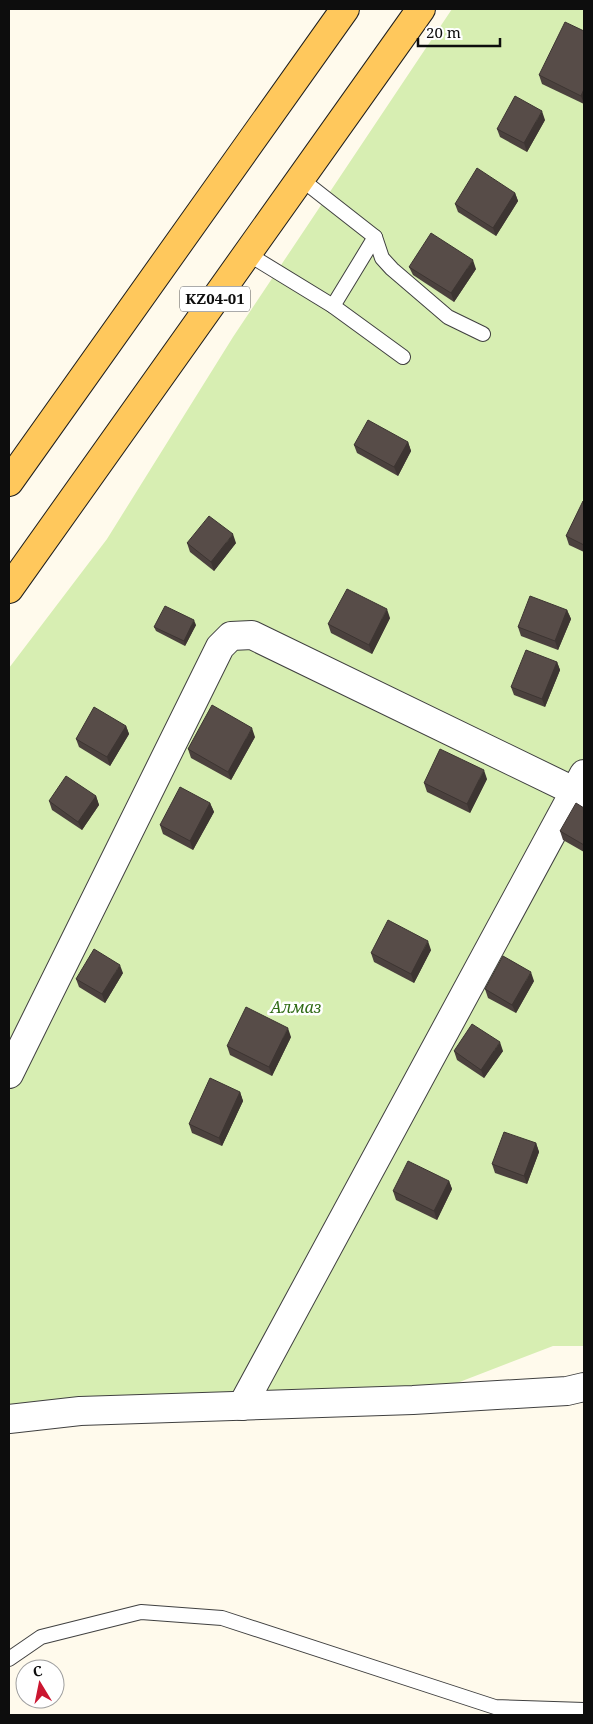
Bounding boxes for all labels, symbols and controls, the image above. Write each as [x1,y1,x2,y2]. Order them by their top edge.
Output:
scale bar [418,15,500,47]
text: 20 m [426,22,461,42]
road number: KZ04-01 [180,286,250,312]
park label: Алмаз [270,996,321,1018]
north arrow [15,1659,65,1709]
text: С [31,1661,44,1681]

